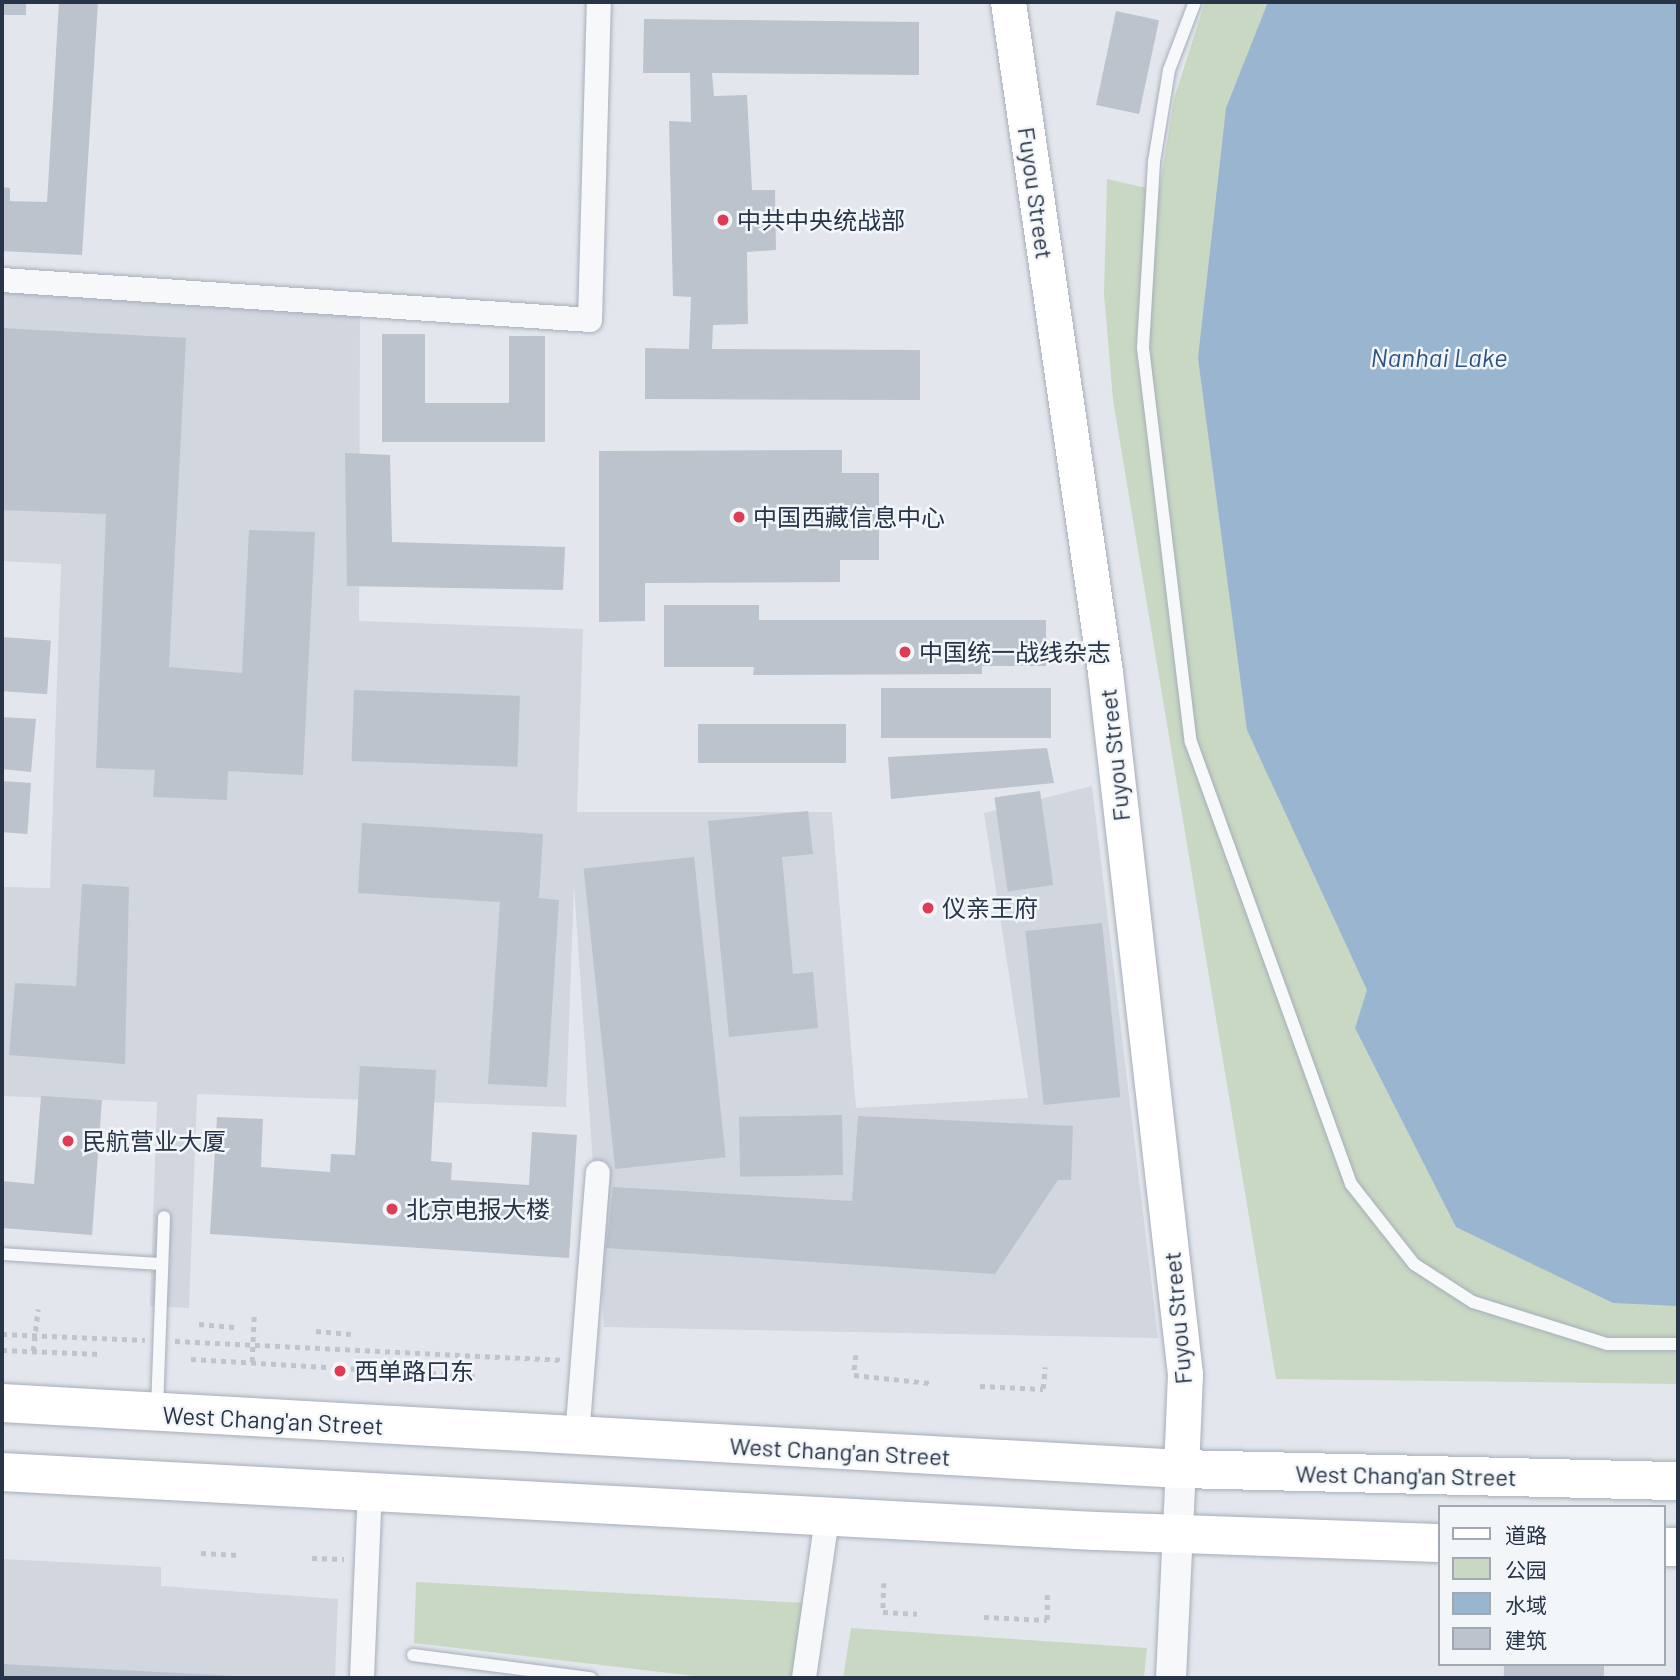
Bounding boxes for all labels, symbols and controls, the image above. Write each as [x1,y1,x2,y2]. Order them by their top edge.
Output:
street label: Fuyou Street [1012,125,1060,261]
place label: 中共中央统战部 [737,206,905,234]
marker: 中共中央统战部 [715,212,731,228]
water label: Nanhai Lake [1371,341,1507,373]
place label: 中国西藏信息中心 [753,503,945,531]
marker: 中国西藏信息中心 [731,509,747,525]
place label: 中国统一战线杂志 [919,638,1111,666]
marker: 中国统一战线杂志 [897,644,913,660]
street label: Fuyou Street [1093,687,1135,823]
place label: 仪亲王府 [942,894,1038,922]
marker: 仪亲王府 [920,900,936,916]
place label: 民航营业大厦 [82,1127,226,1155]
marker: 民航营业大厦 [60,1133,76,1149]
place label: 北京电报大楼 [406,1195,550,1223]
marker: 北京电报大楼 [384,1201,400,1217]
street label: Fuyou Street [1157,1250,1197,1386]
place label: 西单路口东 [354,1357,474,1385]
marker: 西单路口东 [332,1363,348,1379]
street label: West Chang'an Street [162,1400,384,1440]
street label: West Chang'an Street [729,1431,951,1471]
street label: West Chang'an Street [1295,1459,1517,1491]
legend [1438,1505,1666,1666]
text: 道路 [1505,1522,1547,1547]
text: 公园 [1505,1557,1547,1582]
text: 水域 [1505,1592,1547,1617]
text: 建筑 [1505,1627,1547,1652]

